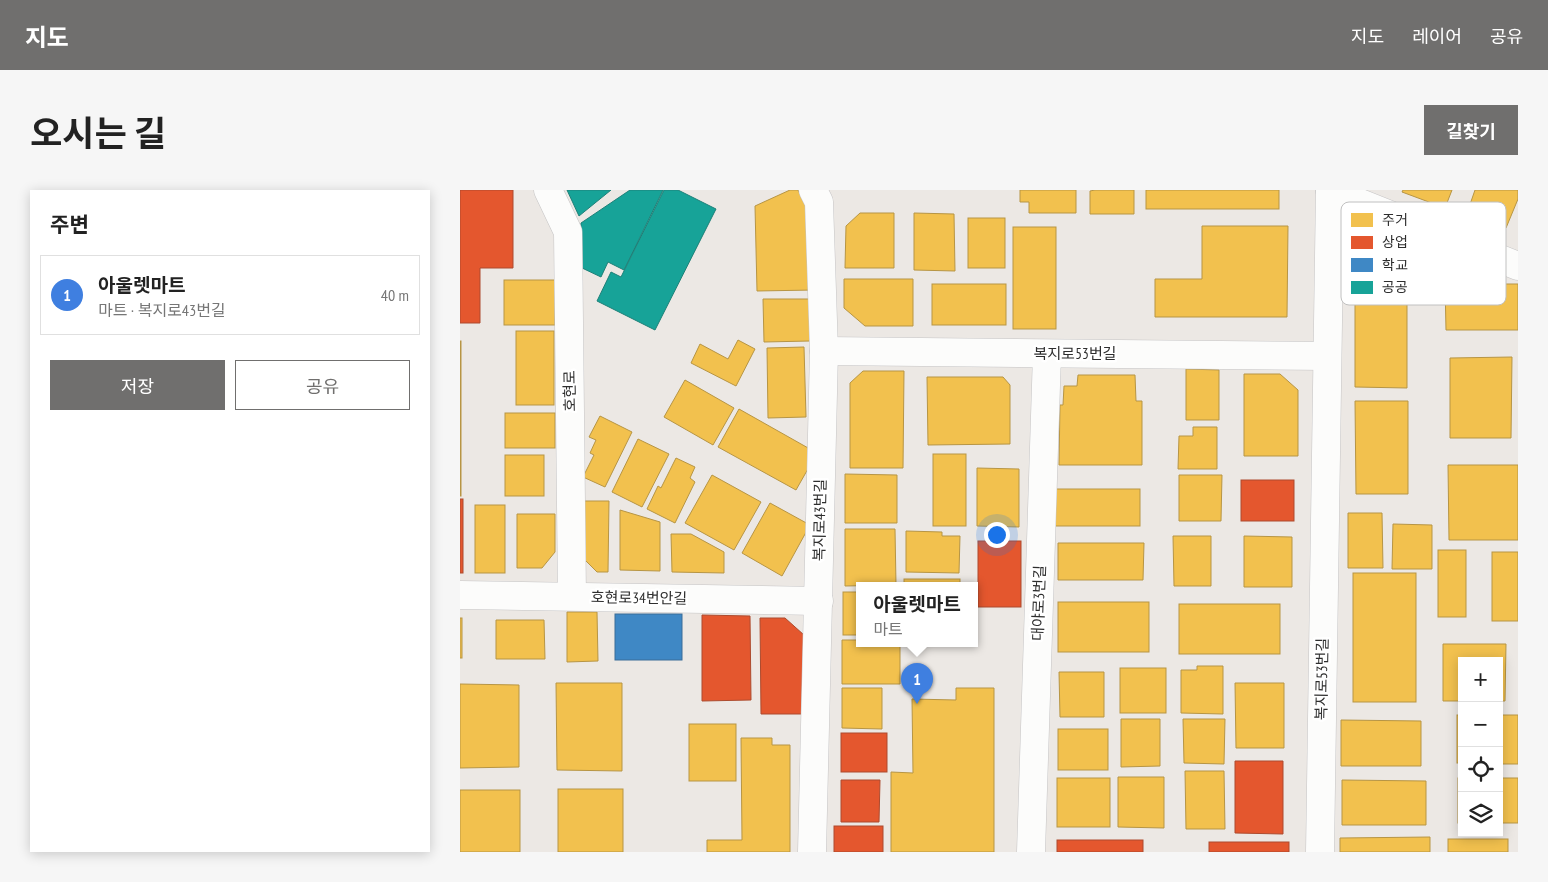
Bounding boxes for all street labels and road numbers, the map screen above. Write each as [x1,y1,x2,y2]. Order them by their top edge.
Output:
street label: 복지로53번길 [1034,344,1116,363]
street label: 호현로 [560,370,579,412]
street label: 복지로43번길 [809,479,830,561]
street label: 대야로3번길 [1028,565,1049,641]
street label: 호현로34번안길 [591,587,687,608]
street label: 복지로53번길 [1311,638,1332,720]

